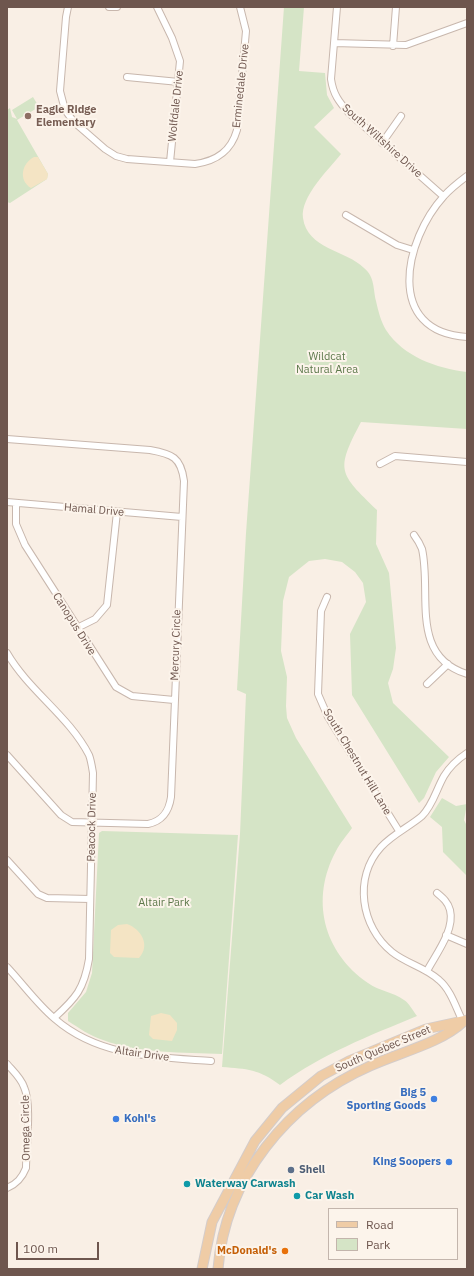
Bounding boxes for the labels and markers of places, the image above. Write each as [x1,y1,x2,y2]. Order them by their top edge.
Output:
place label: Eagle Ridge Elementary [36,103,97,129]
marker: Eagle Ridge Elementary [23,111,33,121]
place label: Big 5 Sporting Goods [347,1086,426,1112]
marker: Big 5 Sporting Goods [429,1094,439,1104]
place label: Kohl's [124,1112,156,1126]
marker: Kohl's [111,1114,121,1124]
place label: King Soopers [373,1155,441,1169]
marker: King Soopers [444,1157,454,1167]
place label: Shell [299,1163,325,1177]
marker: Shell [286,1165,296,1175]
place label: Waterway Carwash [195,1177,296,1191]
marker: Waterway Carwash [182,1179,192,1189]
place label: Car Wash [305,1189,354,1203]
marker: Car Wash [292,1191,302,1201]
place label: McDonald's [217,1244,277,1258]
marker: McDonald's [280,1246,290,1256]

